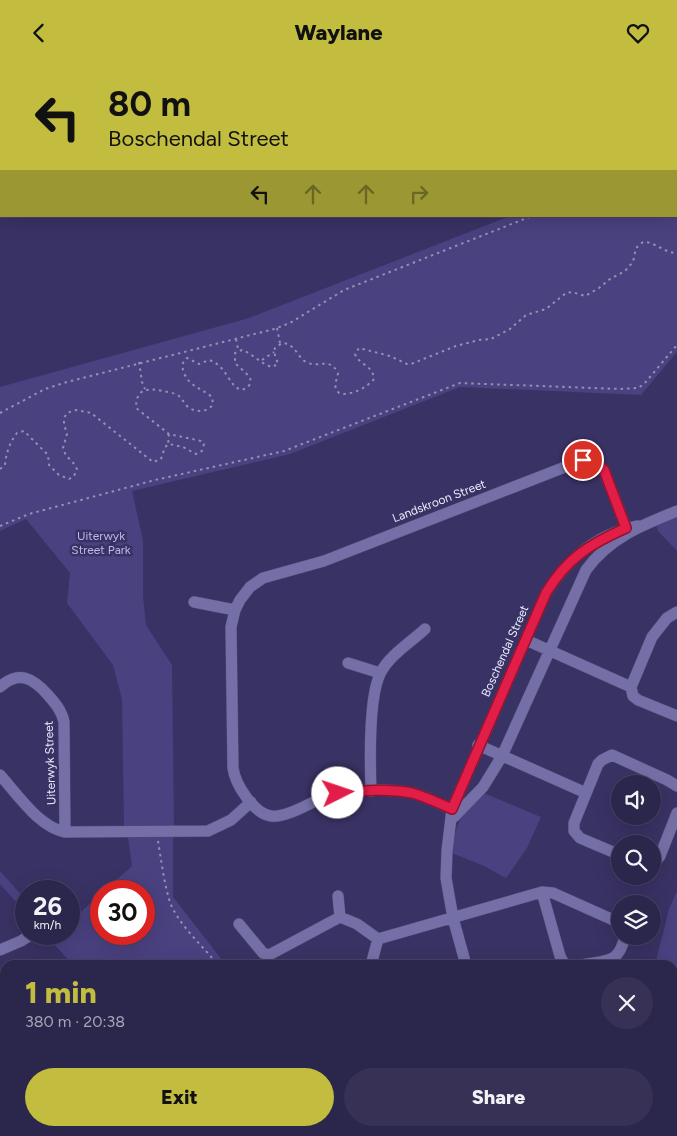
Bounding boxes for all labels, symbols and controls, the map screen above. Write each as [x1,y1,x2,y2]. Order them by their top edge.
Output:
icon: back [25,19,53,47]
text: Waylane [294,19,383,46]
icon: heart [624,19,652,47]
text: 80 m [108,83,191,125]
icon: left [25,85,90,150]
text: Boschendal Street [108,125,289,152]
icon: left [246,180,274,208]
icon: ahead [299,180,327,208]
icon: ahead [352,180,380,208]
icon: right [405,180,433,208]
pin [562,439,604,481]
icon: arrive [569,446,597,474]
street label: Landskroon Street [390,477,488,525]
park label: Uiterwyk Street Park [71,529,131,557]
street label: Boschendal Street [479,603,532,699]
street label: Uiterwyk Street [42,720,58,805]
position arrow [311,766,363,818]
map controls [611,775,661,945]
button: sound [611,775,661,825]
button: search [611,835,661,885]
speed limit sign: 30 [90,880,155,945]
text: 26 [33,891,62,921]
button: layers [611,895,661,945]
text: km/h [34,918,61,932]
text: 1 min [25,974,97,1011]
button: close [601,977,653,1029]
text: 380 m · 20:38 [25,1012,125,1031]
button: Exit [25,1068,334,1126]
button: Share [344,1068,653,1126]

